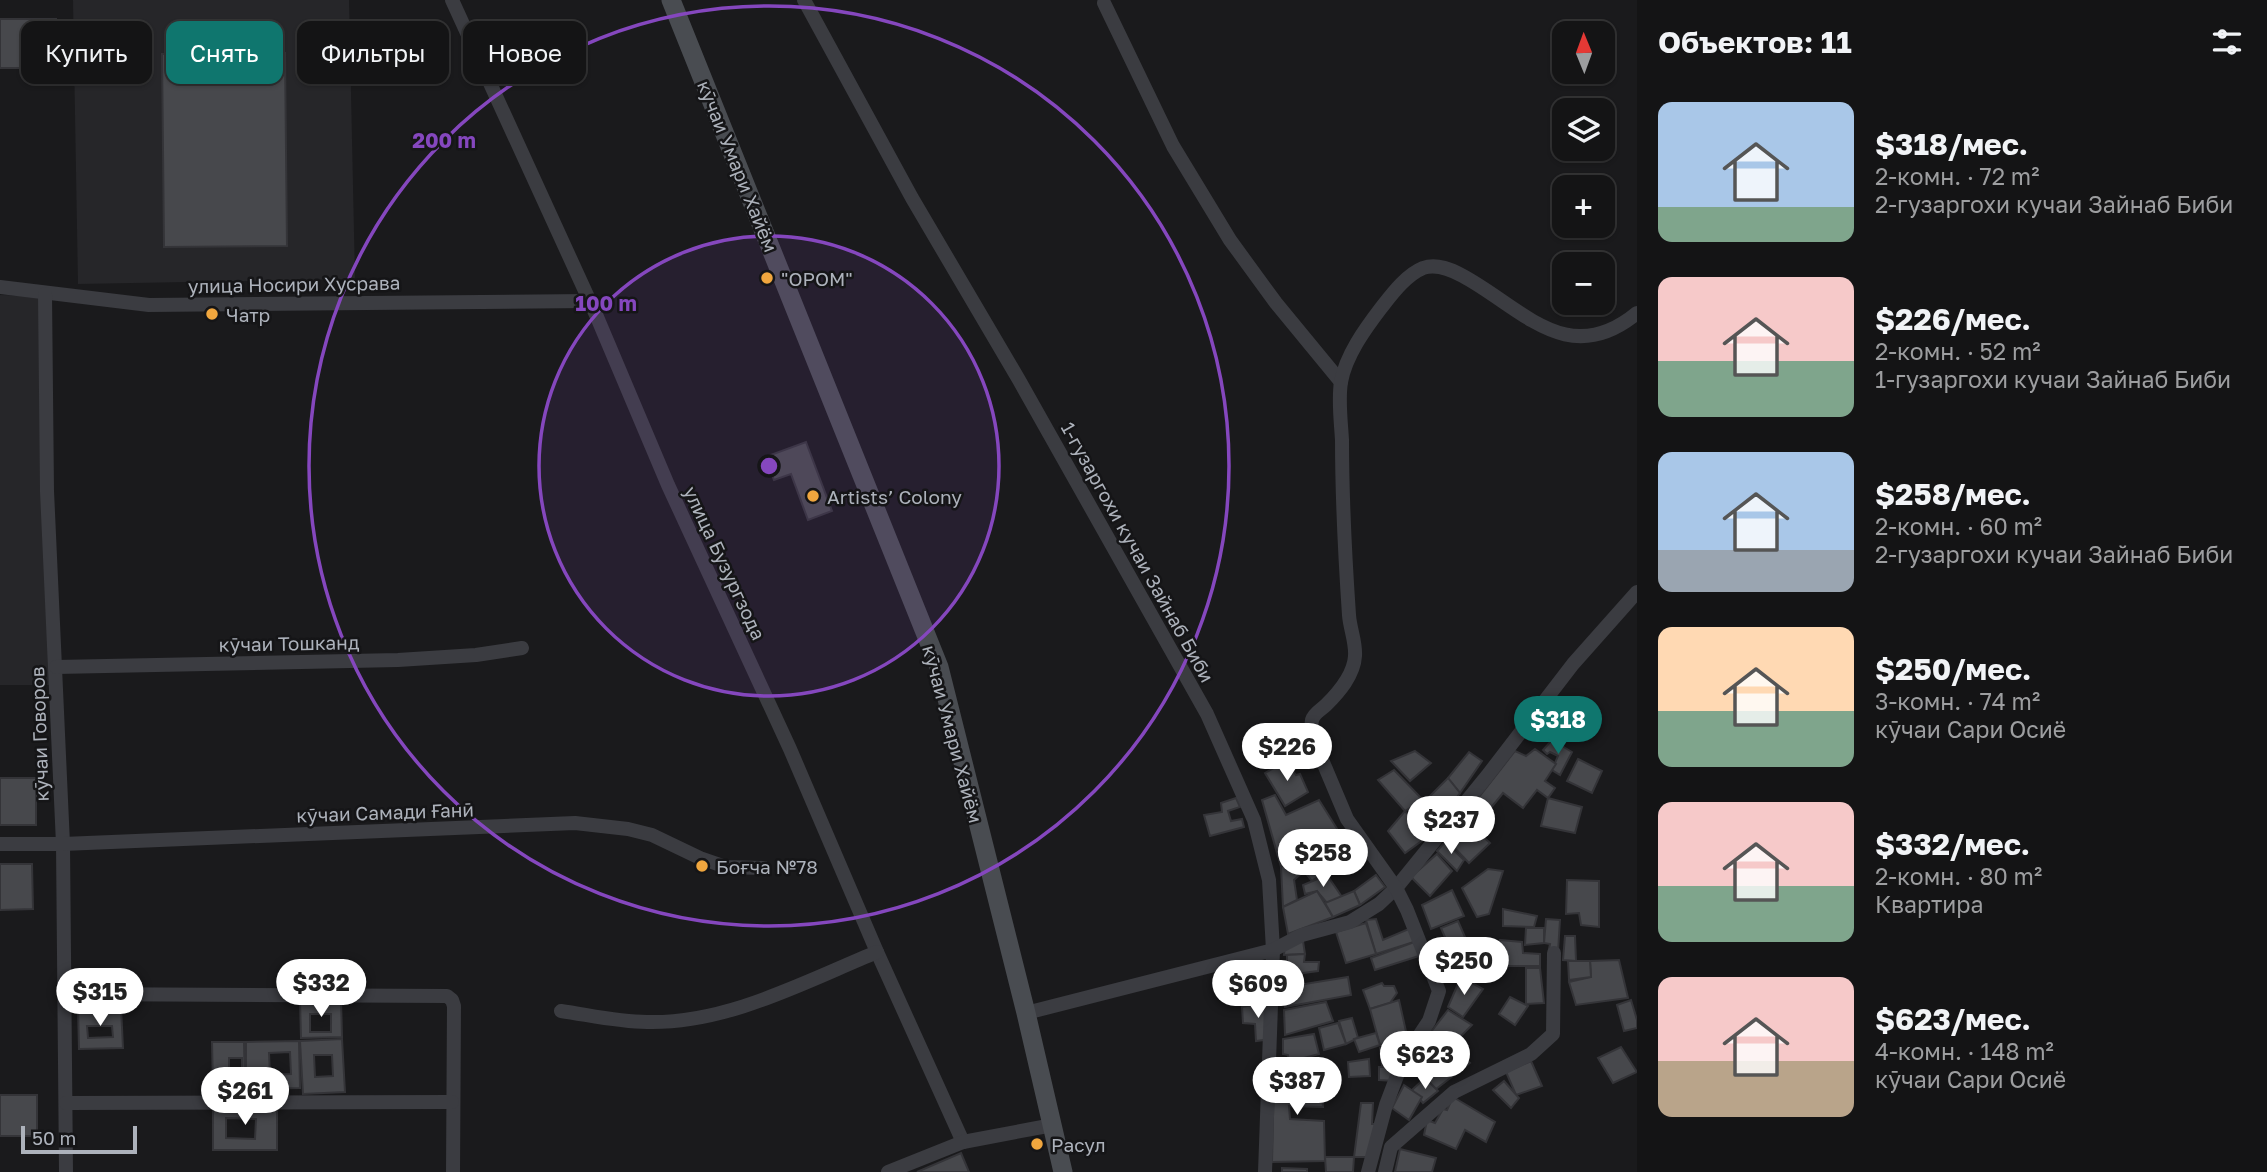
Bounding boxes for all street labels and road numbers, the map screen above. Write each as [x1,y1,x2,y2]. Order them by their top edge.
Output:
street label: кӯчаи Умари Хайём [693,77,783,255]
street label: улица Носири Хусрава [188,271,400,297]
street label: 1-гузаргохи кучаи Зайнаб Биби [1057,418,1219,686]
street label: улица Бузургзода [679,483,771,643]
street label: кӯчаи Тошканд [219,630,360,656]
street label: кӯчаи Умари Хайём [918,643,988,825]
street label: кӯчаи Говоров [25,666,53,802]
street label: кӯчаи Самади Ғанӣ [296,797,474,827]

